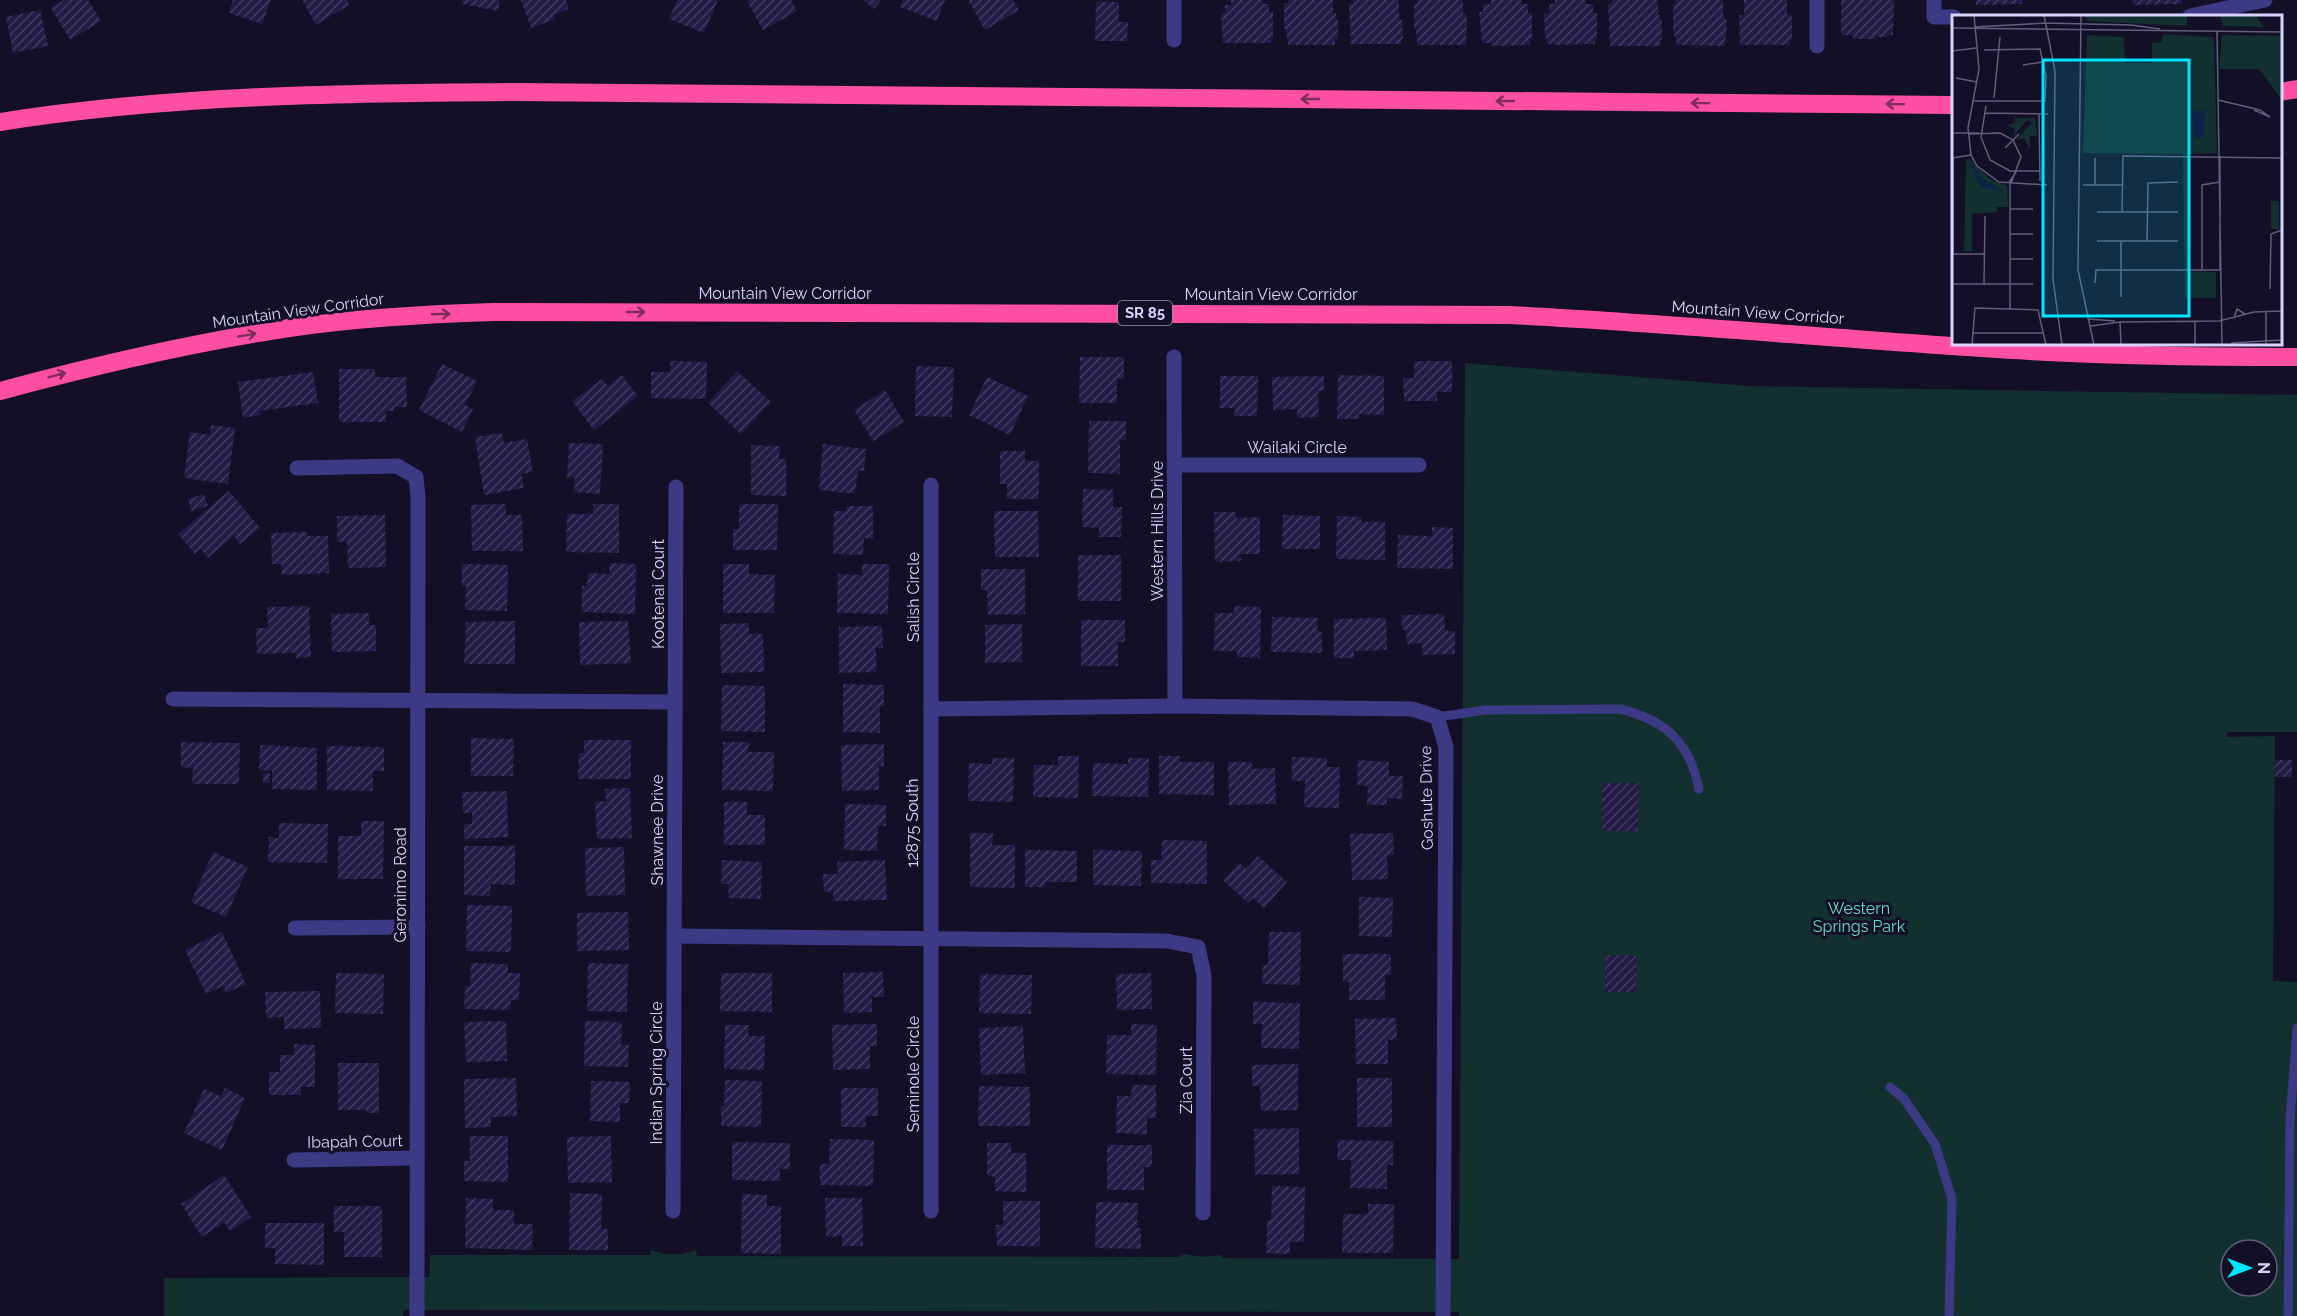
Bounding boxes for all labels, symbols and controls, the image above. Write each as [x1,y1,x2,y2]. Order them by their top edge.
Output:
inset map [1952,15,2282,345]
one-way arrow [1301,93,1321,105]
one-way arrow [1496,95,1516,107]
one-way arrow [1691,97,1711,109]
one-way arrow [1886,98,1906,110]
street label: Mountain View Corridor [698,284,872,303]
street label: Mountain View Corridor [1184,285,1358,304]
street label: Mountain View Corridor [211,289,385,332]
street label: Mountain View Corridor [1671,297,1845,328]
road number: SR 85 [1118,301,1172,325]
one-way arrow [625,306,645,318]
one-way arrow [430,308,450,319]
one-way arrow [237,329,257,340]
one-way arrow [47,369,66,381]
street label: Wailaki Circle [1247,438,1347,457]
street label: Western Hills Drive [1148,461,1167,601]
street label: Kootenai Court [649,538,668,649]
street label: Salish Circle [904,552,923,642]
street label: Goshute Drive [1416,746,1437,850]
street label: Shawnee Drive [648,775,667,885]
street label: 12875 South [903,778,922,868]
street label: Geronimo Road [391,827,410,943]
park label: Western Springs Park [1813,899,1906,936]
street label: Indian Spring Circle [647,1001,666,1145]
street label: Seminole Circle [904,1016,923,1132]
street label: Zia Court [1177,1046,1196,1114]
street label: Ibapah Court [307,1131,404,1152]
north arrow [2219,1238,2279,1298]
text: N [2254,1262,2273,1274]

